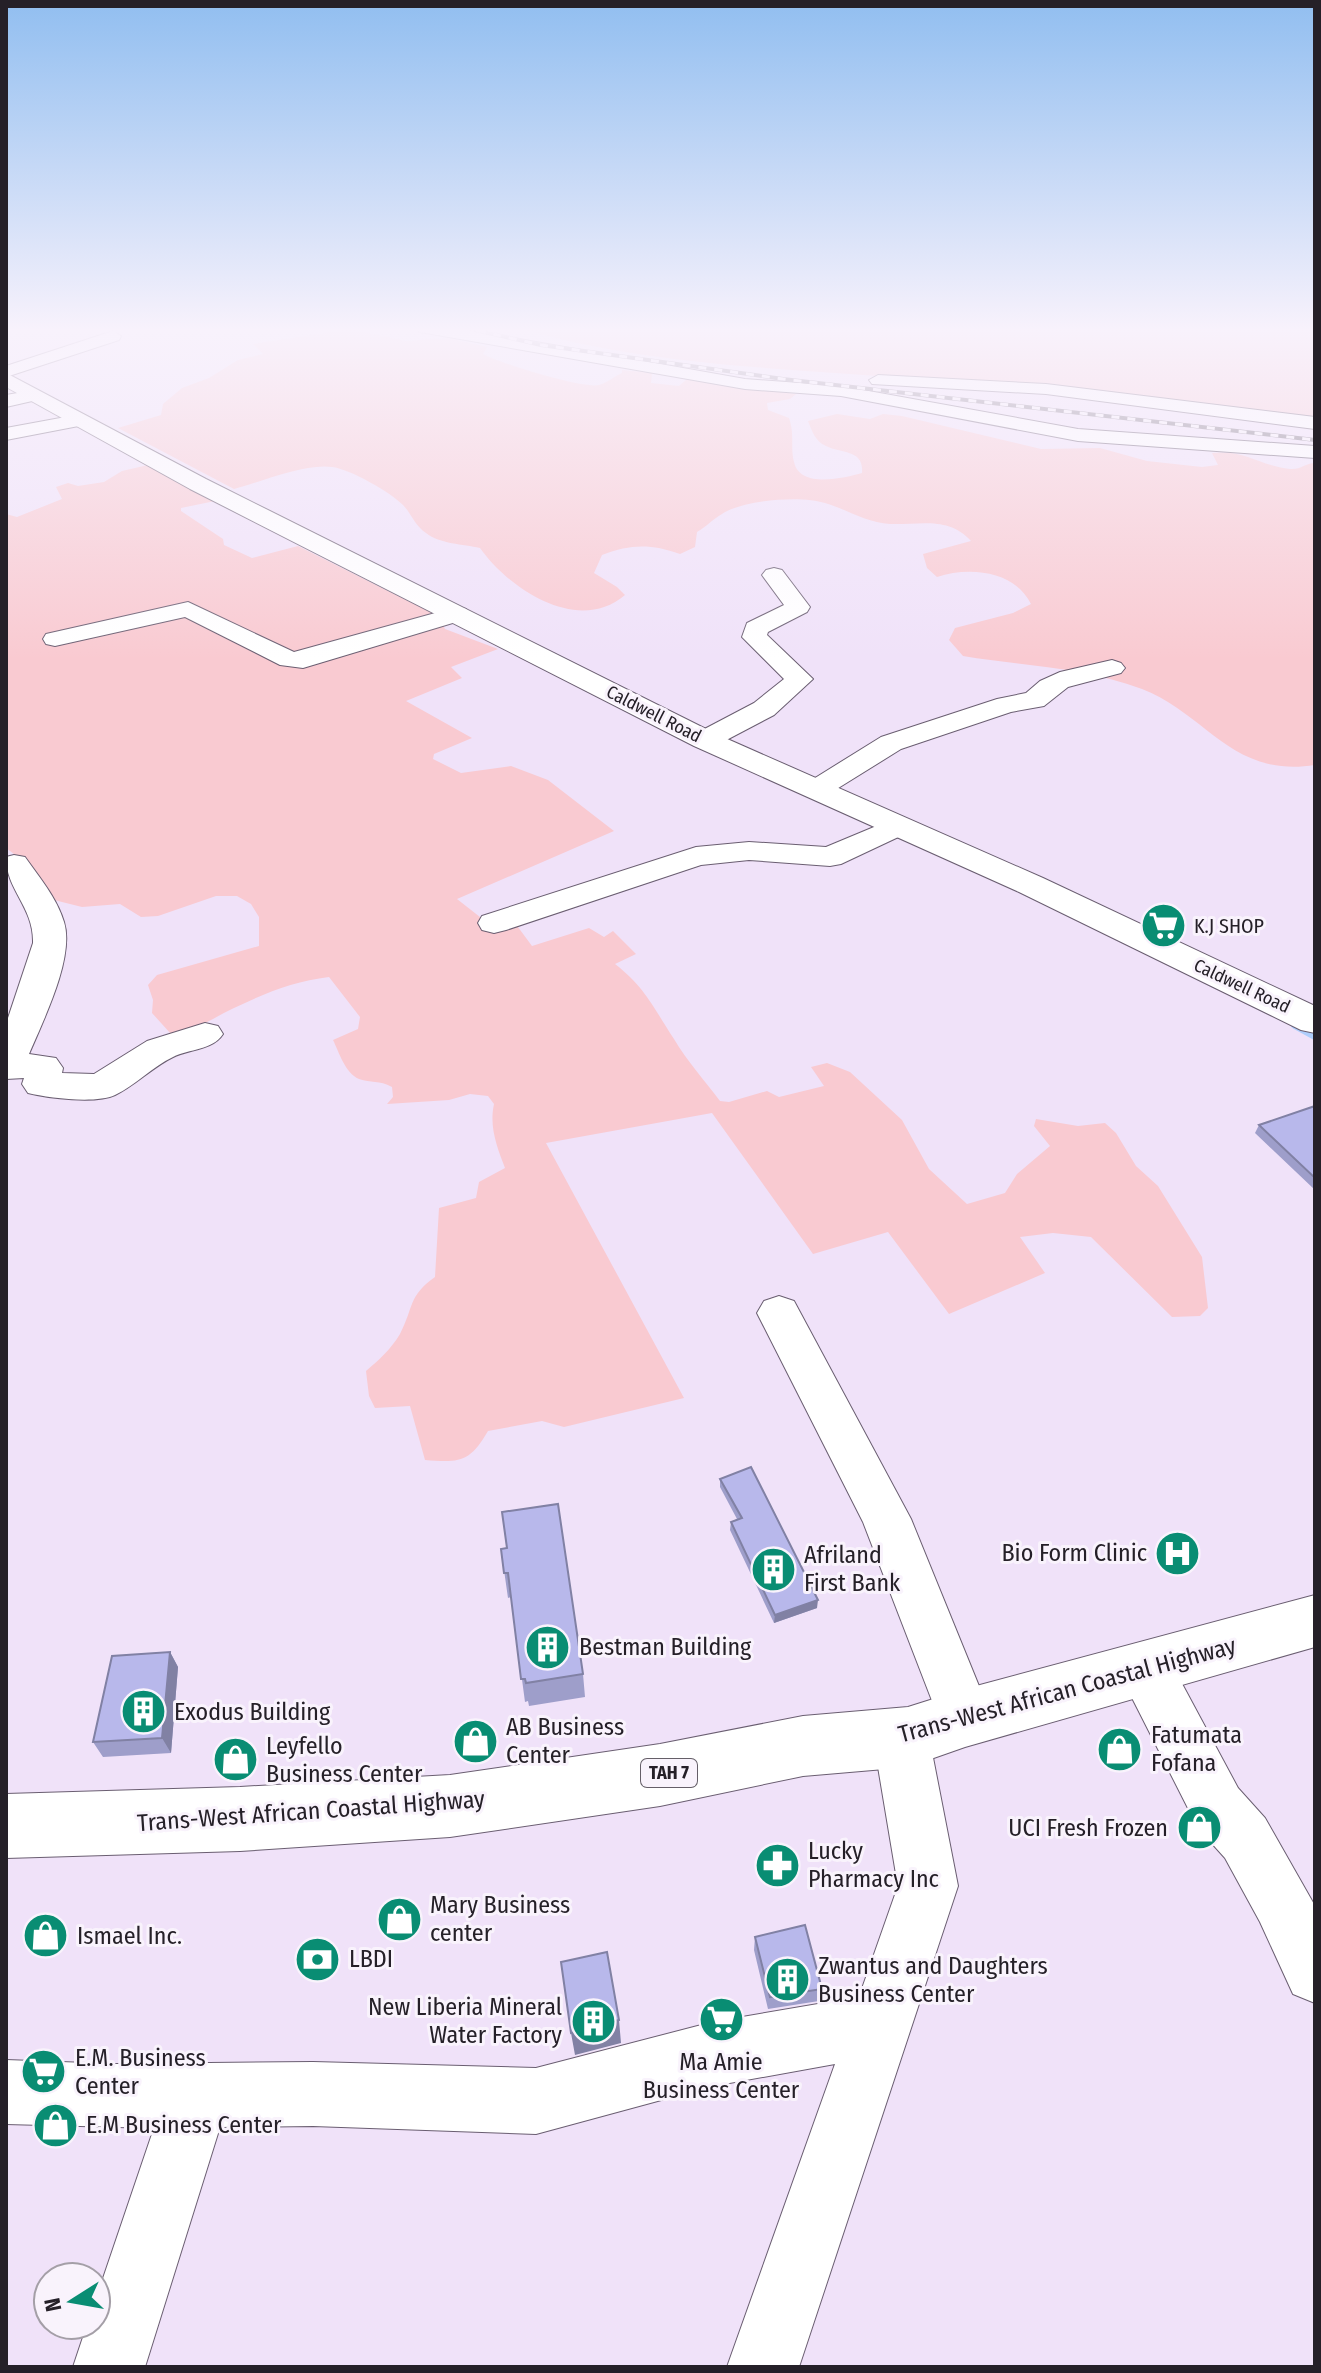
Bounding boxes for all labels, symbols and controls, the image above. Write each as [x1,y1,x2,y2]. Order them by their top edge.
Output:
street label: Caldwell Road [603,681,705,747]
supermarket icon: K.J SHOP [1139,902,1187,950]
place label: K.J SHOP [1194,914,1264,938]
street label: Caldwell Road [1190,954,1294,1018]
hospital icon: Bio Form Clinic [1154,1529,1202,1577]
place label: Bio Form Clinic [1001,1539,1147,1567]
place label: Afriland First Bank [804,1541,901,1597]
building icon: Afriland First Bank [749,1545,797,1593]
building icon: Bestman Building [524,1623,572,1671]
street label: Trans-West African Coastal Highway [895,1631,1239,1749]
place label: Bestman Building [579,1633,752,1661]
building icon: Exodus Building [119,1688,167,1736]
place label: Exodus Building [174,1698,331,1726]
place label: AB Business Center [506,1713,624,1769]
shop icon: AB Business Center [451,1717,499,1765]
place label: Fatumata Fofana [1151,1721,1242,1777]
shop icon: Fatumata Fofana [1096,1725,1144,1773]
place label: Leyfello Business Center [266,1732,423,1788]
shop icon: Leyfello Business Center [211,1736,259,1784]
road number: TAH 7 [641,1759,697,1787]
street label: Trans-West African Coastal Highway [136,1785,486,1837]
shop icon: UCI Fresh Frozen [1175,1804,1223,1852]
place label: UCI Fresh Frozen [1008,1814,1168,1842]
place label: Lucky Pharmacy Inc [808,1837,939,1893]
pharmacy icon: Lucky Pharmacy Inc [753,1841,801,1889]
place label: Mary Business center [430,1891,570,1947]
shop icon: Mary Business center [375,1895,423,1943]
shop icon: Ismael Inc. [22,1912,70,1960]
place label: Ismael Inc. [77,1922,182,1950]
bank icon: LBDI [294,1935,342,1983]
place label: LBDI [349,1945,393,1973]
place label: Zwantus and Daughters Business Center [818,1952,1048,2008]
building icon: Zwantus and Daughters Business Center [763,1956,811,2004]
place label: New Liberia Mineral Water Factory [368,1993,562,2049]
supermarket icon: Ma Amie Business Center [697,1996,745,2044]
building icon: New Liberia Mineral Water Factory [569,1997,617,2045]
place label: E.M. Business Center [75,2044,206,2100]
supermarket icon: E.M. Business Center [20,2048,68,2096]
place label: Ma Amie Business Center [643,2048,800,2104]
shop icon: E.M Business Center [31,2101,79,2149]
place label: E.M Business Center [86,2111,282,2139]
north arrow [32,2261,112,2341]
text: N [38,2296,67,2314]

